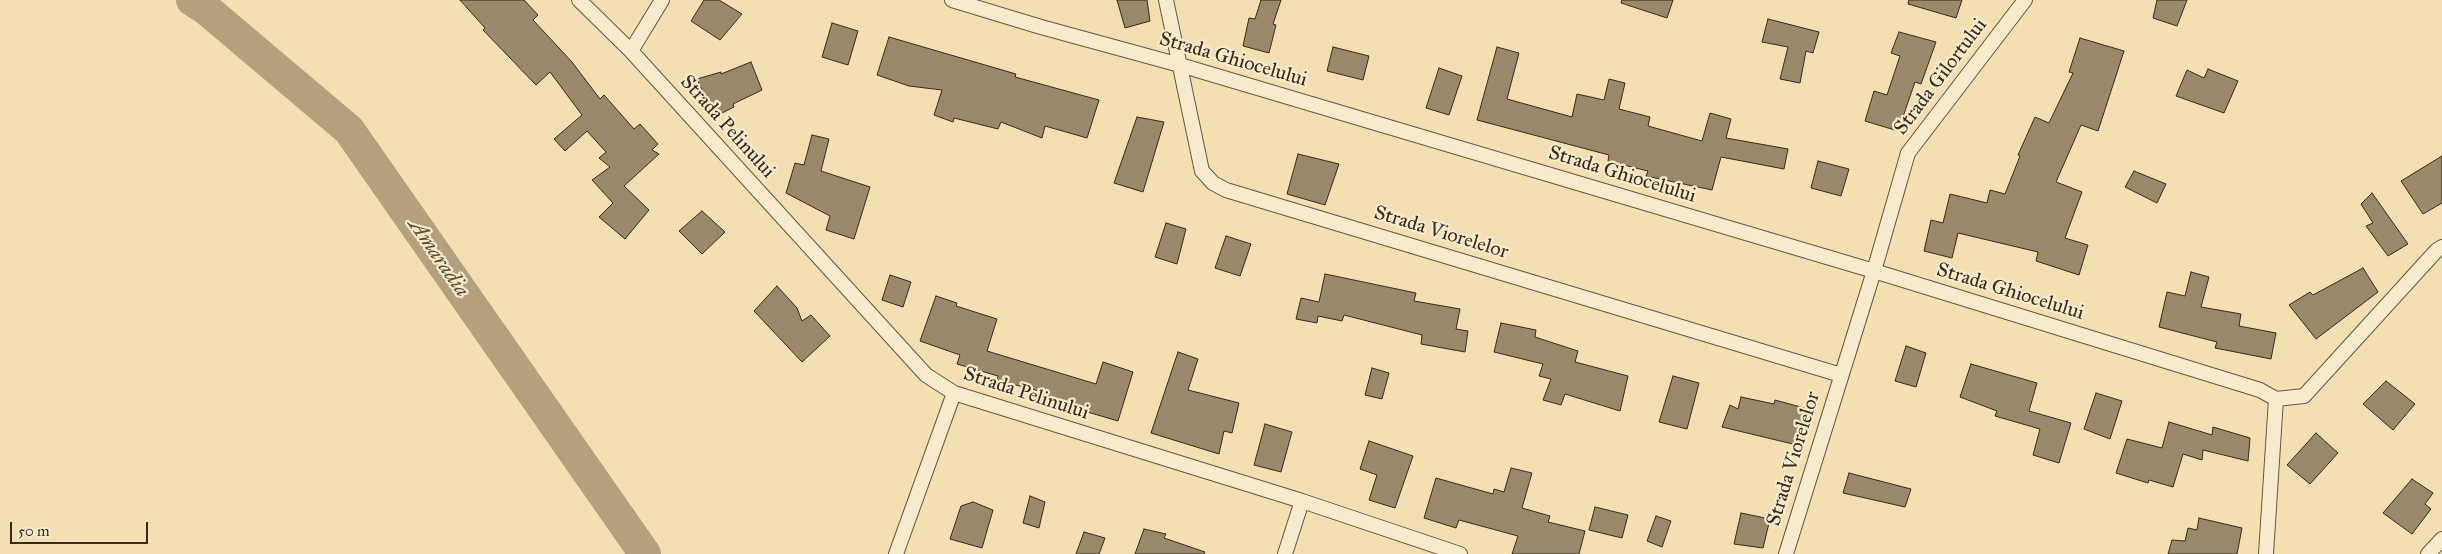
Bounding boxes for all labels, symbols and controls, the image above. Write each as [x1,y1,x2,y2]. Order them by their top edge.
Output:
street label: Strada Gilortului [1889,14,1993,140]
street label: Strada Ghiocelului [1156,27,1310,93]
street label: Strada Pelinului [674,71,780,183]
street label: Strada Ghiocelului [1545,141,1699,209]
street label: Strada Viorelelor [1371,201,1511,265]
water label: Amaradia [402,214,474,302]
street label: Strada Ghiocelului [1933,258,2087,326]
street label: Strada Pelinului [960,362,1092,426]
street label: Strada Viorelelor [1762,389,1826,529]
scale bar [12,512,150,544]
text: 50 m [18,522,50,540]

